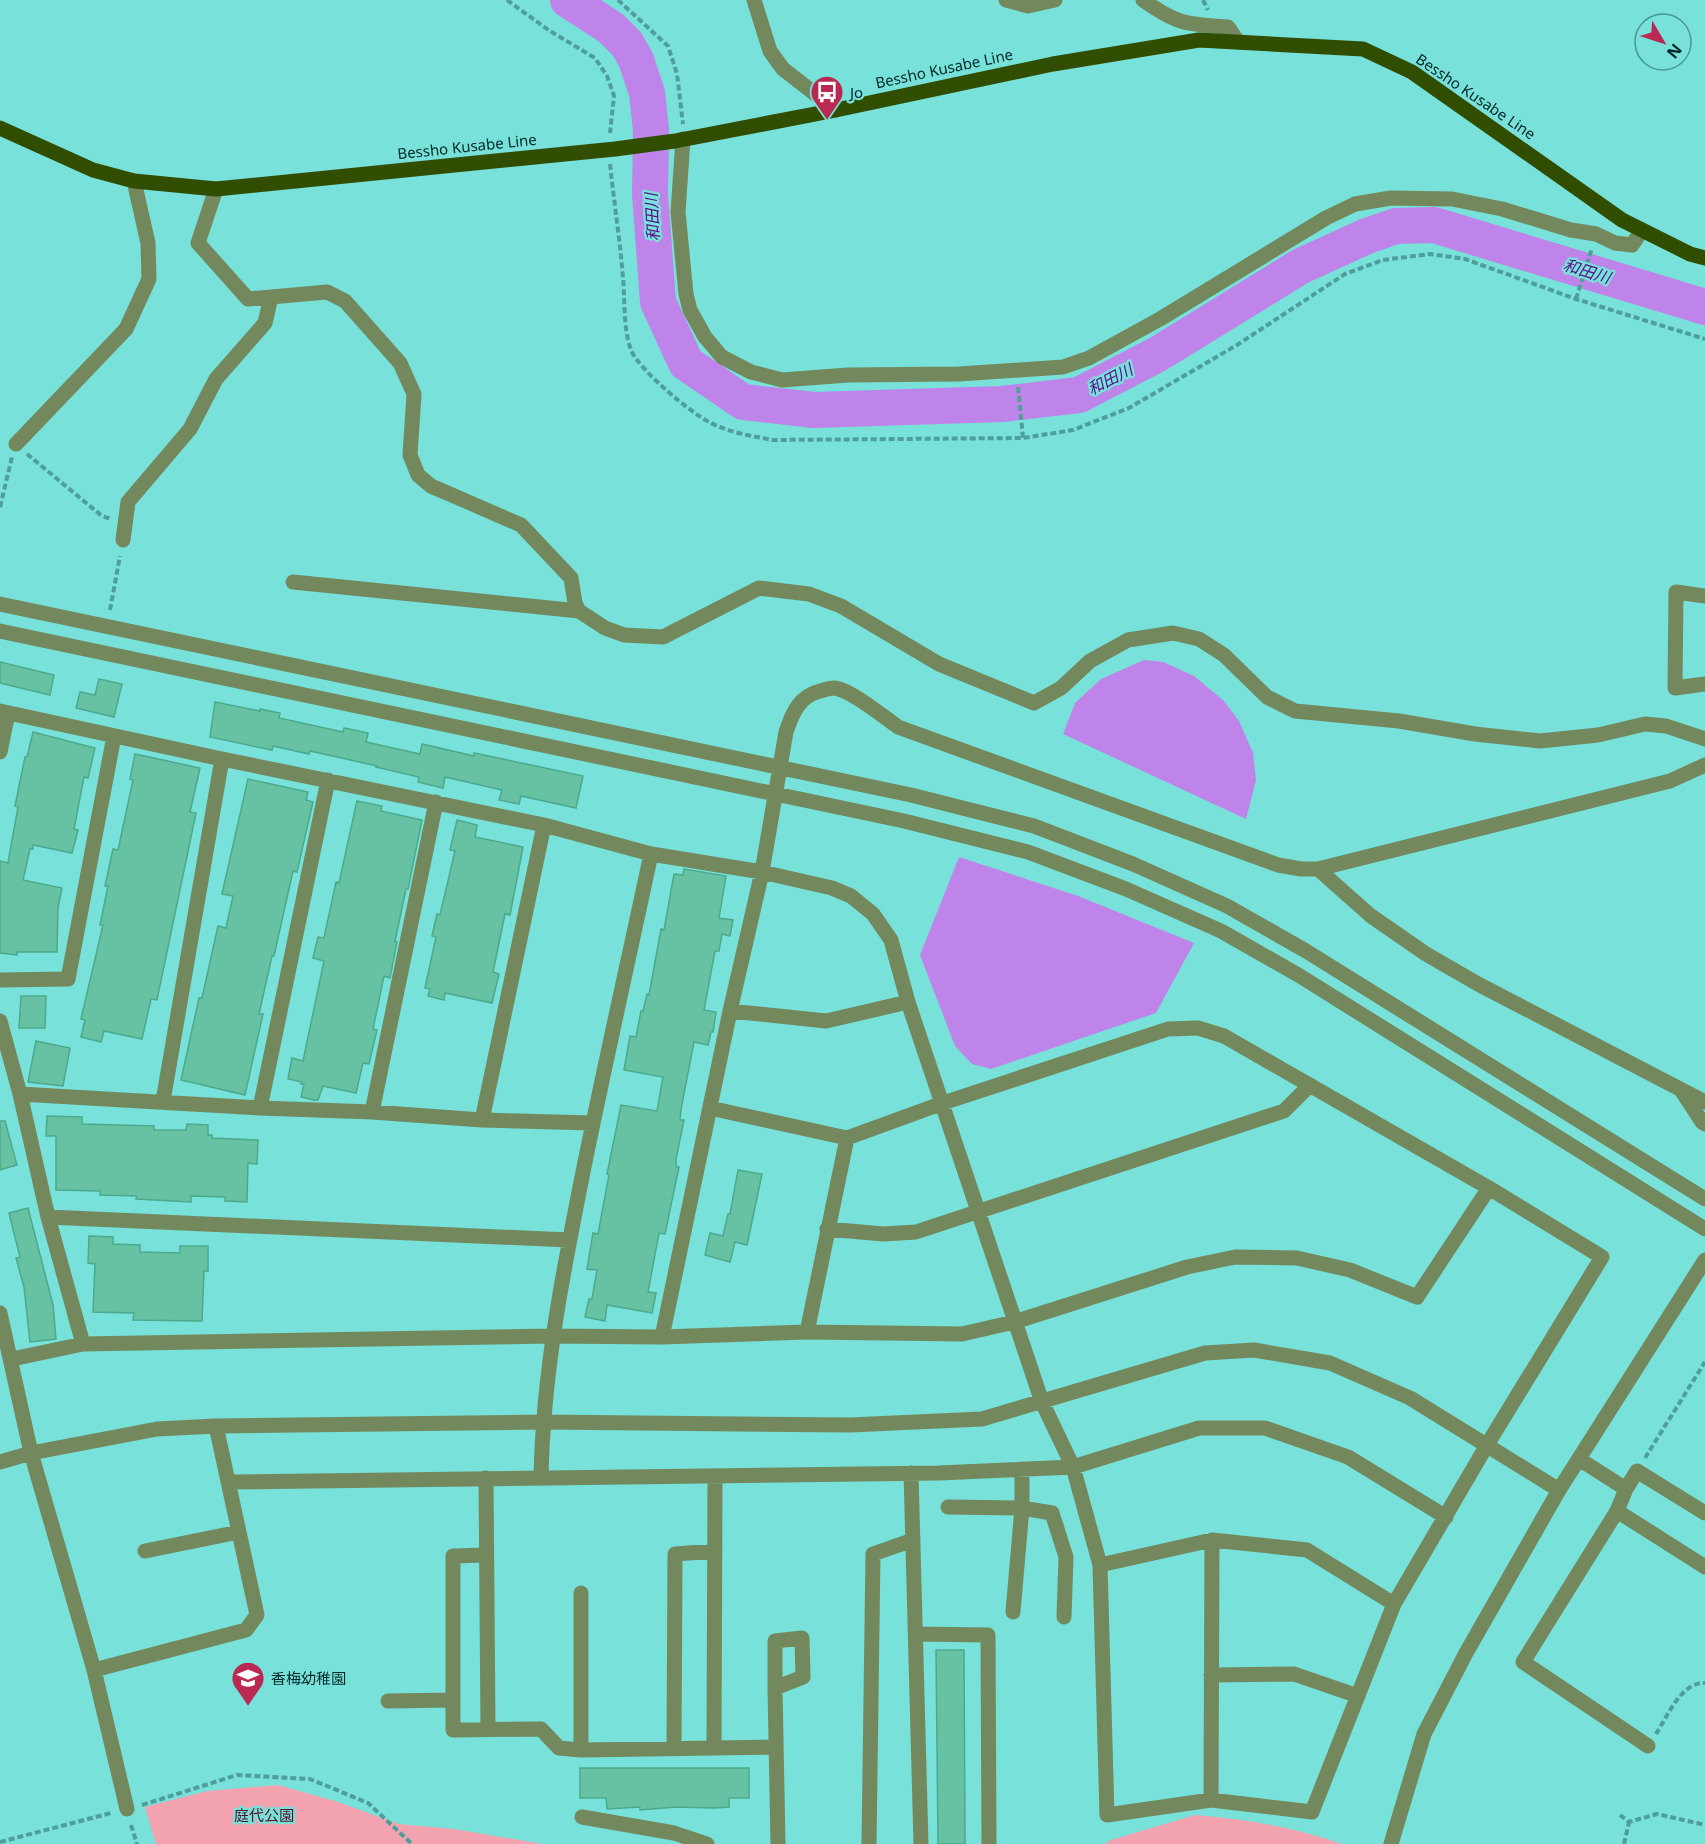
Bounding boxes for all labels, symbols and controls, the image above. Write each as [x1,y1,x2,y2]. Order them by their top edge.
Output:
north arrow [1633,12,1693,72]
text: N [1662,39,1687,63]
street label: Bessho Kusabe Line [873,44,1015,92]
street label: Bessho Kusabe Line [1412,49,1540,143]
bus stop icon: Jo [809,74,845,121]
place label: Jo [848,82,863,102]
street label: Bessho Kusabe Line [396,129,538,163]
water label: 和田川 [640,190,664,242]
water label: 和田川 [1561,253,1615,289]
water label: 和田川 [1084,357,1138,400]
school or university icon: 香梅幼稚園 [230,1660,266,1707]
place label: 香梅幼稚園 [271,1668,346,1688]
park label: 庭代公園 [234,1805,294,1825]

